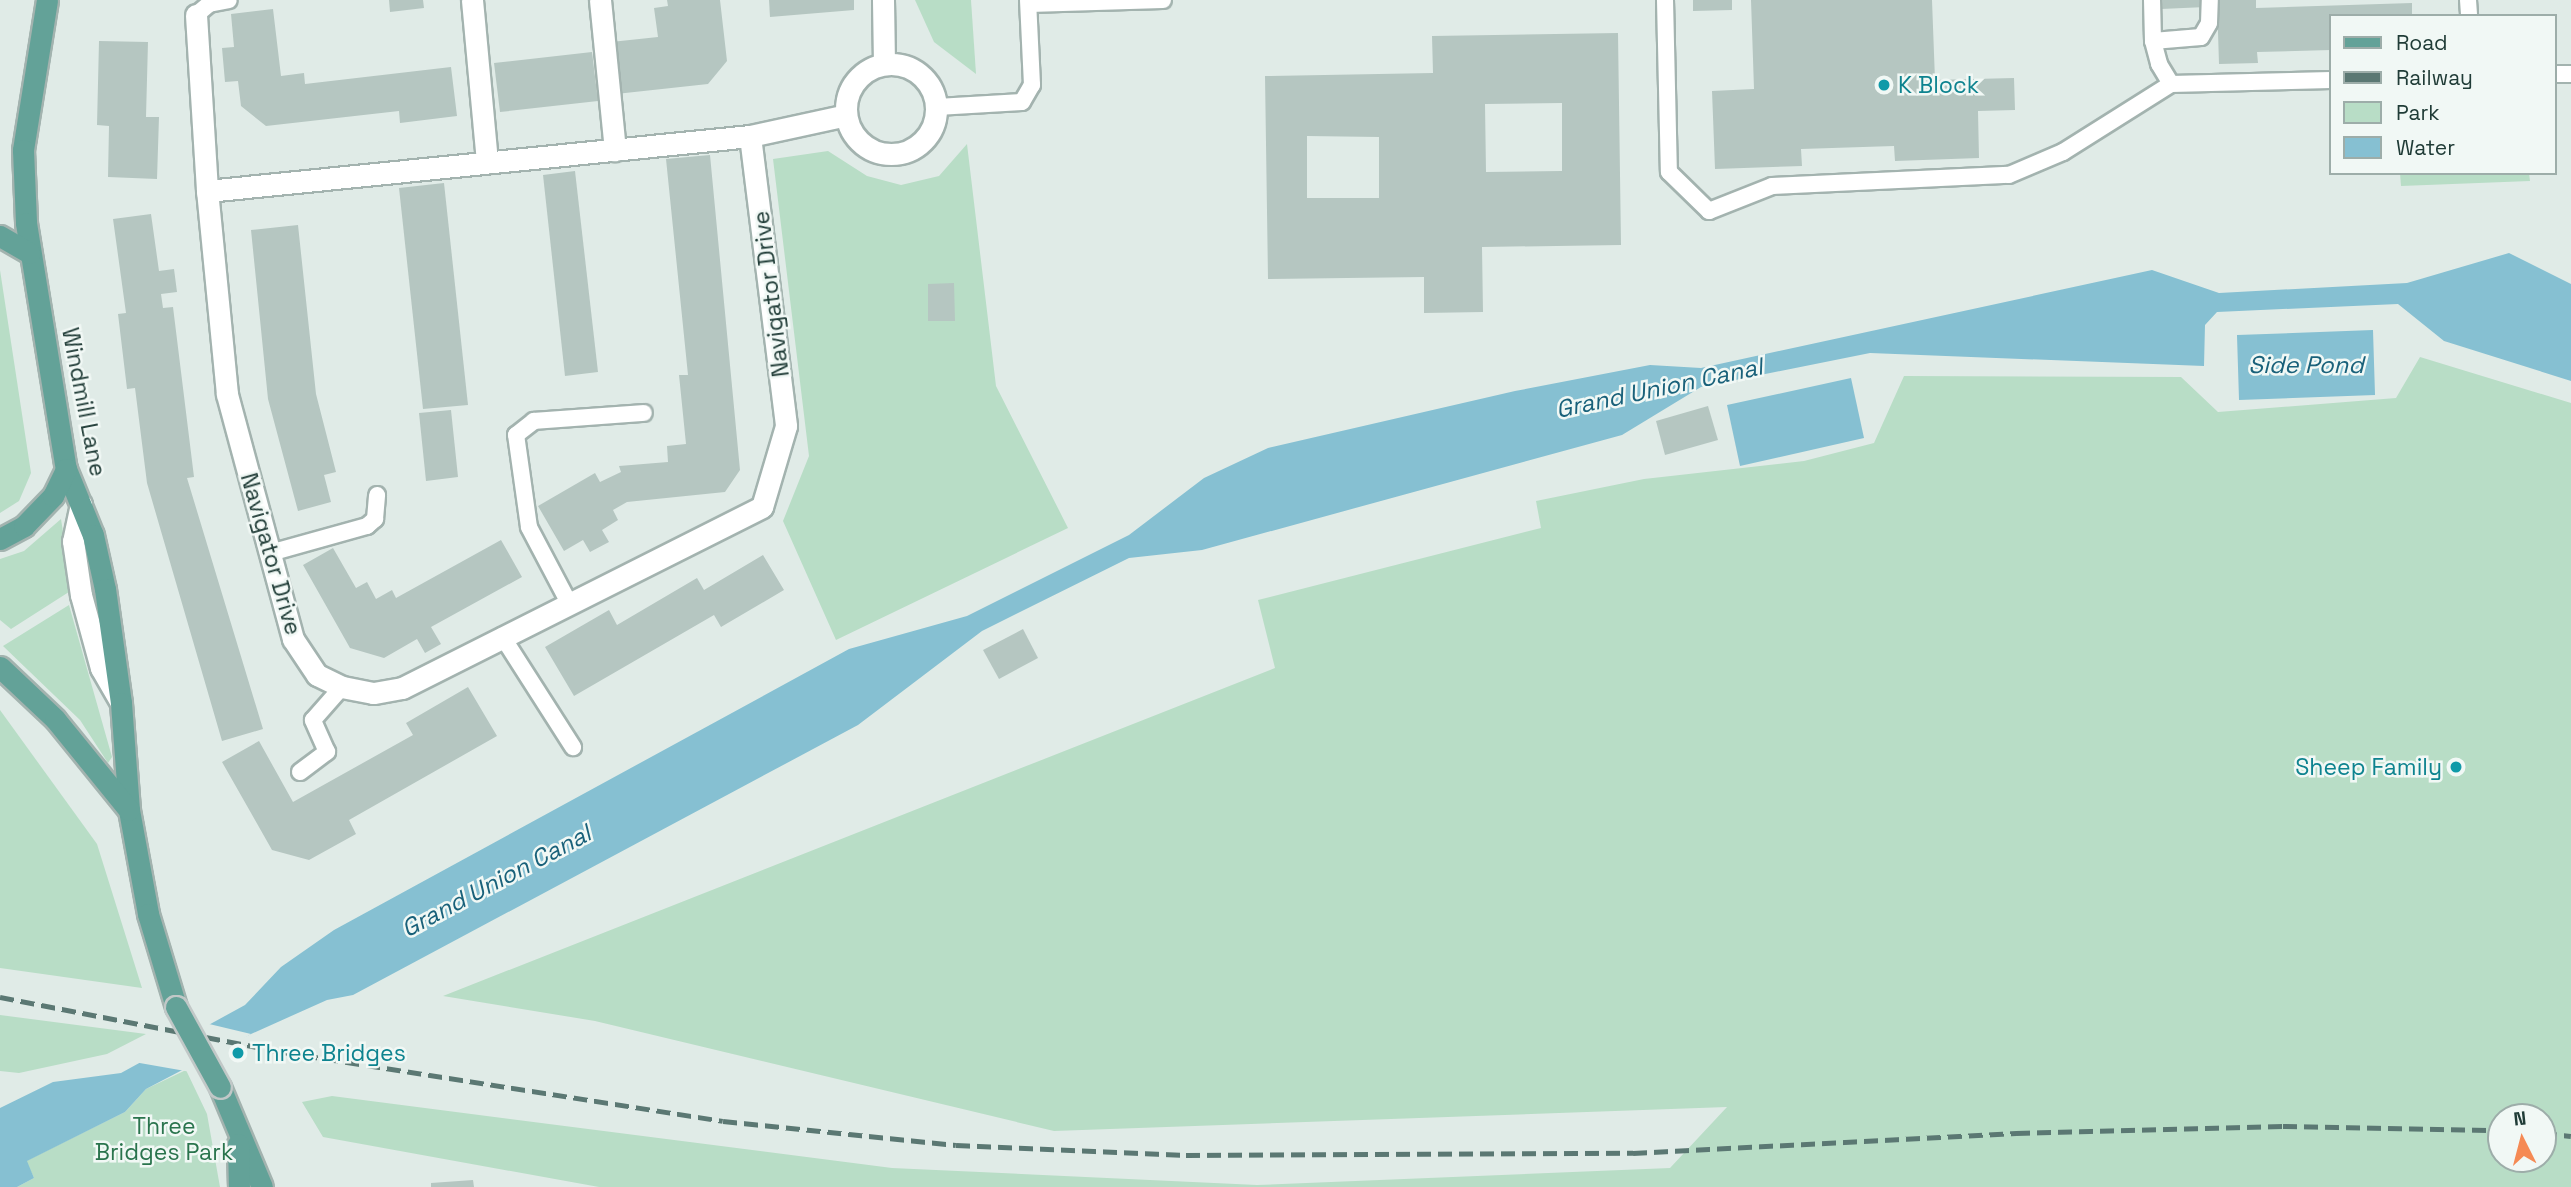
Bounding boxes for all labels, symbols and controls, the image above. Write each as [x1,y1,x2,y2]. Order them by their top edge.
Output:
legend [2330,14,2557,175]
text: Road [2396,29,2448,56]
text: Railway [2396,64,2473,91]
place label: K Block [1898,71,1979,99]
marker: K Block [1876,77,1892,93]
text: Park [2396,99,2440,126]
text: Water [2396,134,2455,161]
street label: Navigator Drive [747,209,795,379]
street label: Windmill Lane [56,325,112,479]
water label: Side Pond [2248,351,2364,379]
water label: Grand Union Canal [1553,352,1765,424]
street label: Navigator Drive [235,470,307,638]
place label: Sheep Family [2295,753,2442,781]
marker: Sheep Family [2448,759,2464,775]
water label: Grand Union Canal [396,819,596,943]
place label: Three Bridges [252,1039,406,1067]
marker: Three Bridges [230,1045,246,1061]
north arrow [2487,1103,2557,1173]
text: N [2512,1106,2528,1132]
park label: Three Bridges Park [95,1112,233,1166]

